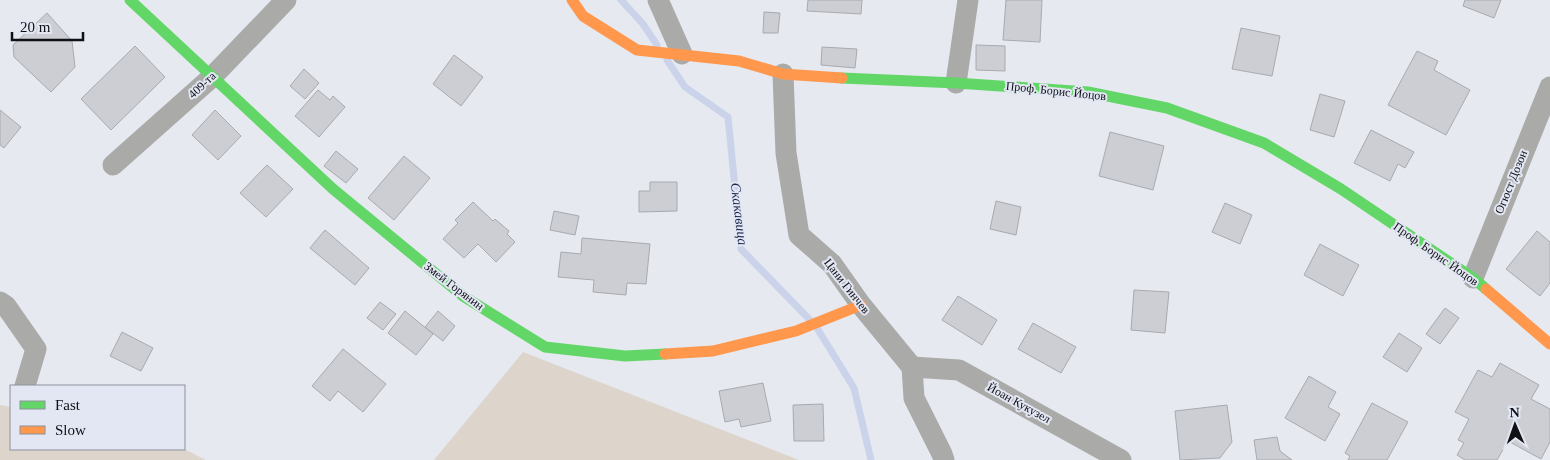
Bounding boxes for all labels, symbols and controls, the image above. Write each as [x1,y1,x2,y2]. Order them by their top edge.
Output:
scale bar [12,10,84,42]
text: 20 m [20,19,51,35]
street label: 409-та [185,68,219,101]
street label: Проф. Борис Йоцов [1005,79,1107,103]
street label: Огюст Дозон [1492,148,1530,216]
water label: Скакавица [728,182,750,246]
street label: Проф. Борис Йоцов [1391,219,1482,289]
street label: Цани Гинчев [821,256,873,317]
street label: Змей Горянин [421,259,487,313]
street label: Йоан Кукузел [985,380,1053,426]
legend [10,385,185,450]
text: Fast [55,397,81,413]
north arrow [1490,400,1540,450]
text: N [1509,405,1520,420]
text: Slow [55,422,86,438]

